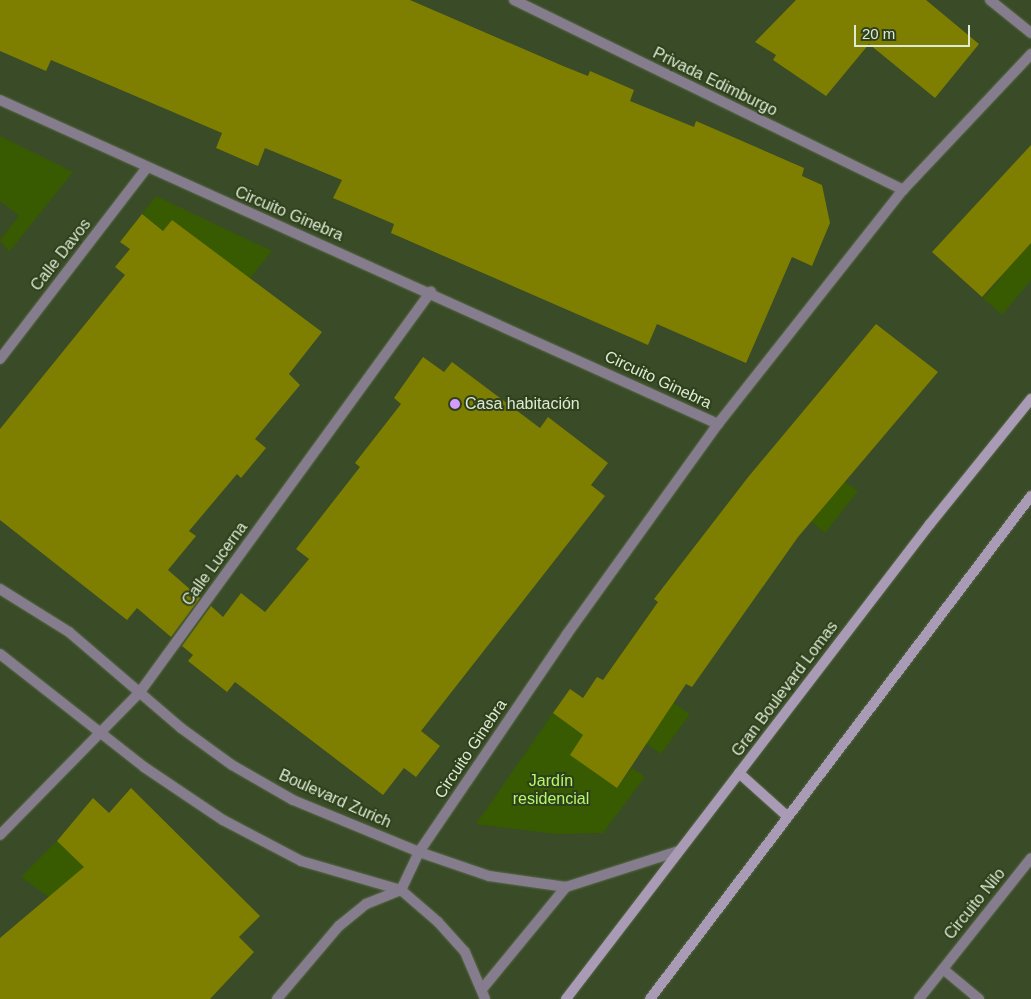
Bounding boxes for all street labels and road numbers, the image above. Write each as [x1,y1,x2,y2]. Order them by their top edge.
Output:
street label: Privada Edimburgo [650,44,780,120]
street label: Circuito Ginebra [232,183,346,245]
street label: Calle Davos [27,215,95,295]
street label: Circuito Ginebra [602,347,714,413]
street label: Calle Lucerna [178,518,252,610]
street label: Gran Boulevard Lomas [728,618,842,760]
street label: Circuito Ginebra [431,696,511,802]
street label: Boulevard Zurich [276,766,394,832]
street label: Circuito Nilo [940,864,1010,944]

